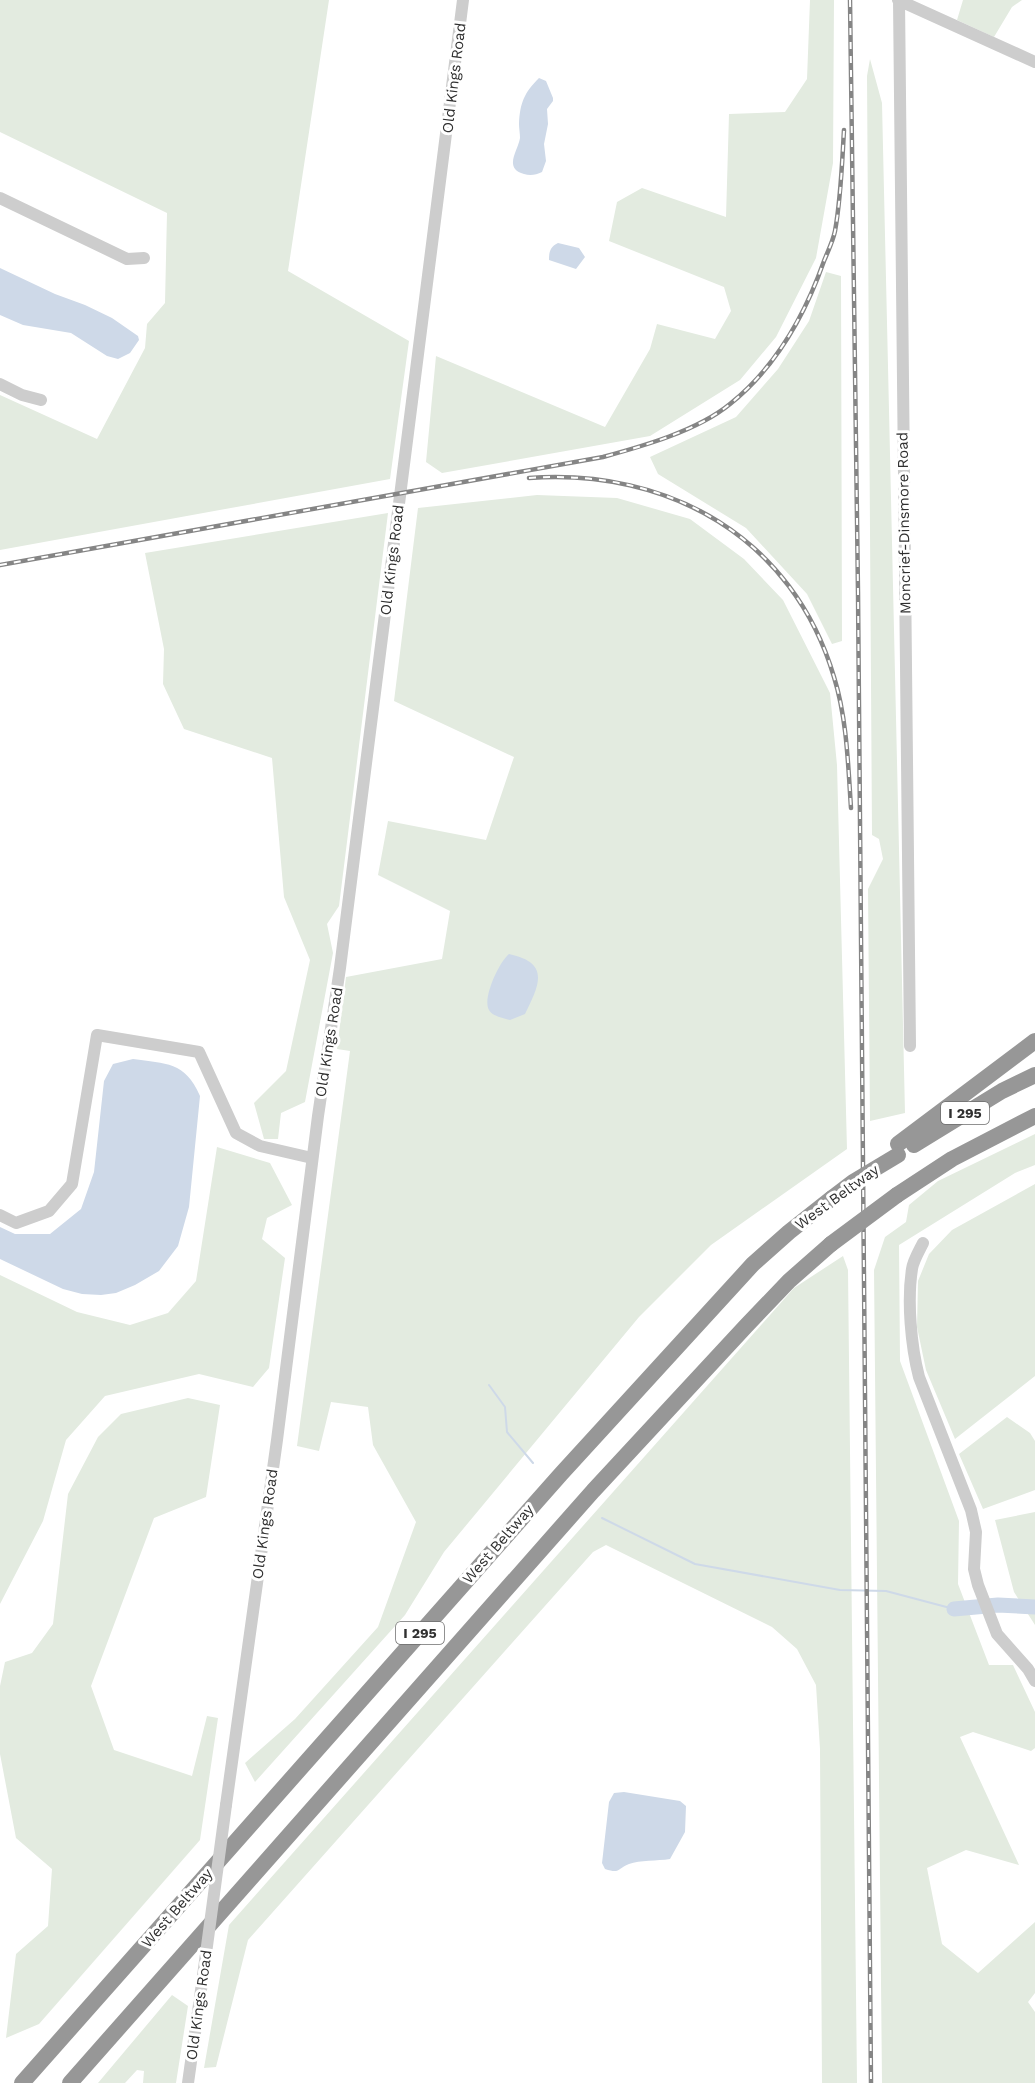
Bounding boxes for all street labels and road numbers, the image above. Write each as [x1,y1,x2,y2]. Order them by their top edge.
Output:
street label: Old Kings Road [438,22,470,134]
street label: Moncrief-Dinsmore Road [893,432,915,614]
street label: Old Kings Road [376,504,408,616]
street label: Old Kings Road [311,986,347,1098]
road number: I 295 [941,1102,989,1124]
street label: West Beltway [792,1160,883,1233]
street label: Old Kings Road [248,1468,282,1580]
street label: West Beltway [459,1501,537,1587]
road number: I 295 [396,1622,444,1644]
street label: West Beltway [138,1865,216,1951]
street label: Old Kings Road [182,1949,216,2061]

